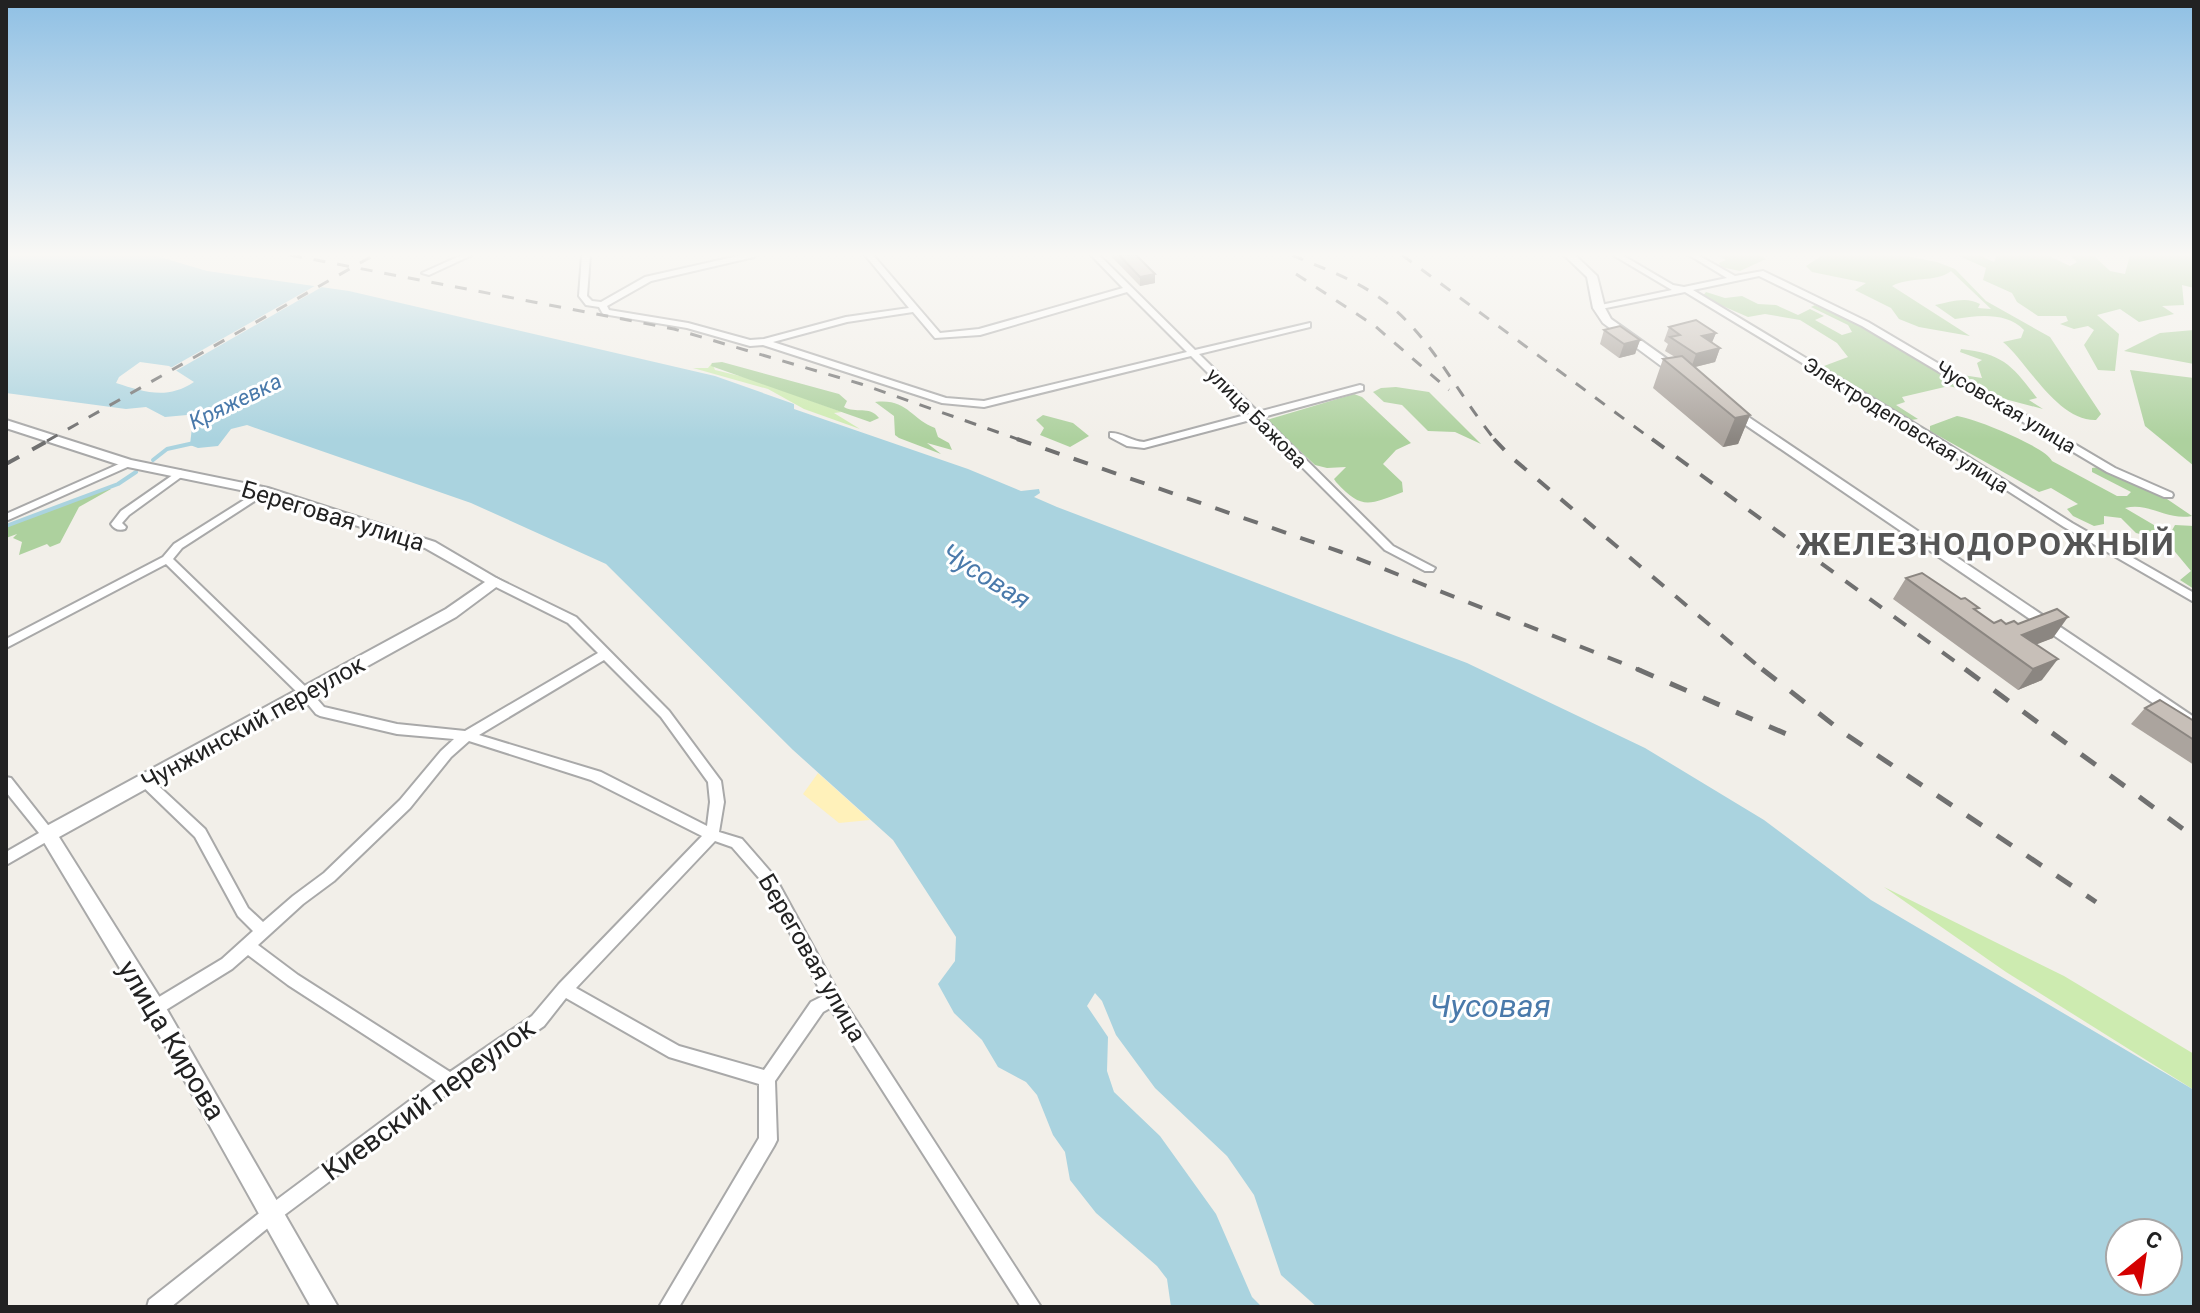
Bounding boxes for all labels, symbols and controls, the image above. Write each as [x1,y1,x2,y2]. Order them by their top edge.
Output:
street label: Электродеповская улица [1799,352,2013,498]
street label: Чусовская улица [1932,356,2080,458]
street label: улица Бажова [1202,363,1312,473]
water label: Кряжевка [185,368,286,435]
street label: Береговая улица [238,475,428,557]
district label: ЖЕЛЕЗНОДОРОЖНЫЙ [1798,525,2176,563]
water label: Чусовая [936,537,1036,615]
street label: Чунжинский переулок [136,650,370,796]
street label: Береговая улица [753,869,871,1047]
street label: улица Кирова [111,954,232,1126]
water label: Чусовая [1429,987,1551,1025]
street label: Киевский переулок [315,1011,541,1188]
north arrow [2104,1217,2184,1297]
text: С [2141,1226,2166,1255]

